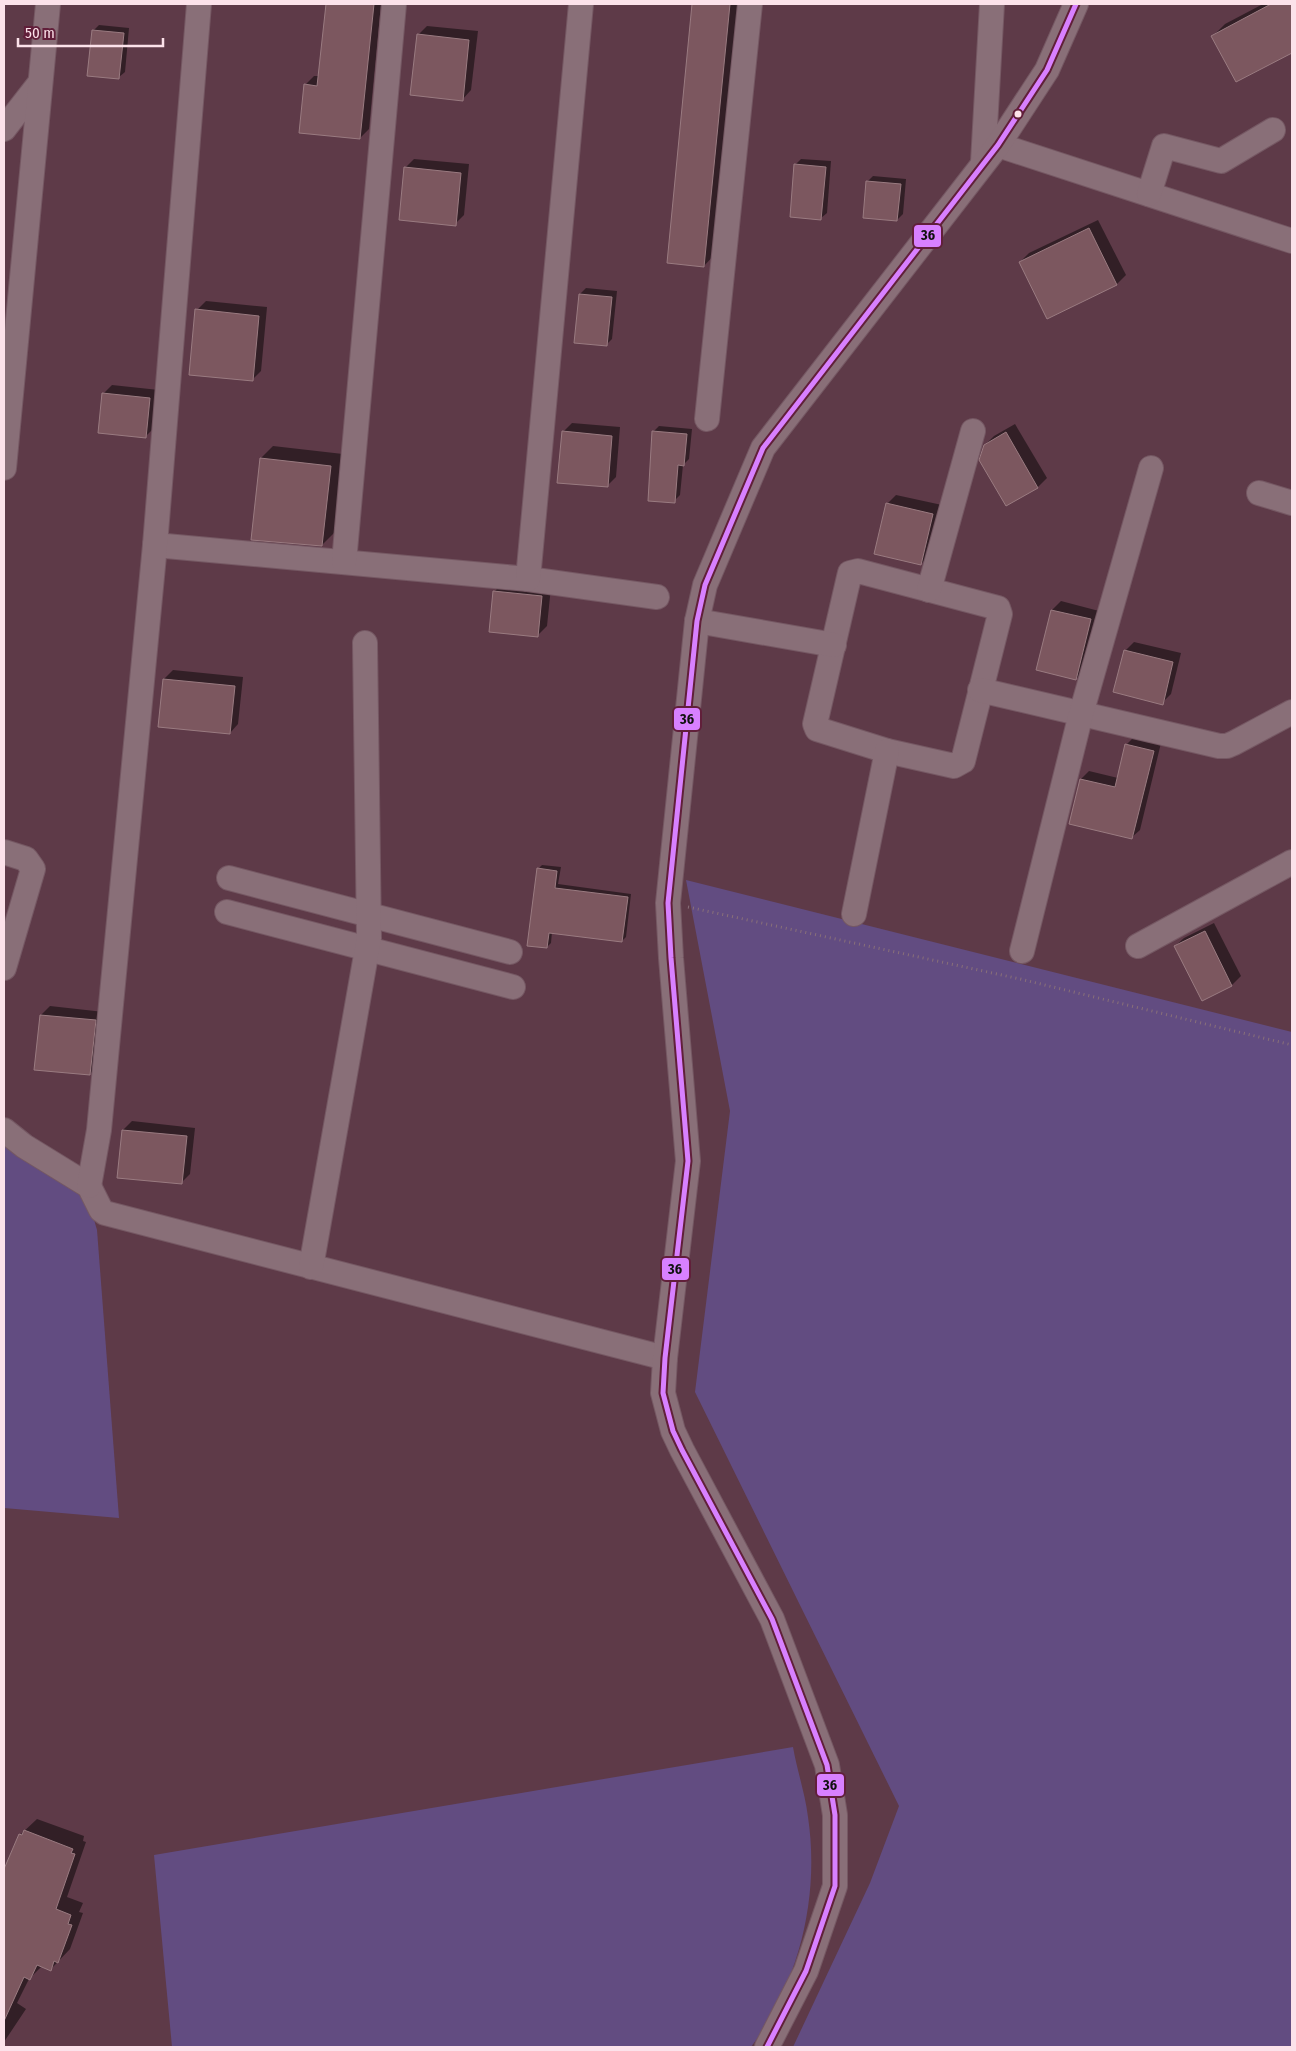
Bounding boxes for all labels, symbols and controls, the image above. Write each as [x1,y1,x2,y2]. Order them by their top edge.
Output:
scale bar [18,15,162,47]
text: 50 m [25,24,55,42]
unlabelled marker [1013,109,1023,119]
line badge: 36 [913,224,942,248]
text: 36 [920,227,935,244]
line badge: 36 [673,707,701,731]
text: 36 [679,711,694,728]
line badge: 36 [661,1257,690,1281]
text: 36 [667,1261,682,1278]
line badge: 36 [816,1773,845,1797]
text: 36 [822,1777,837,1794]

